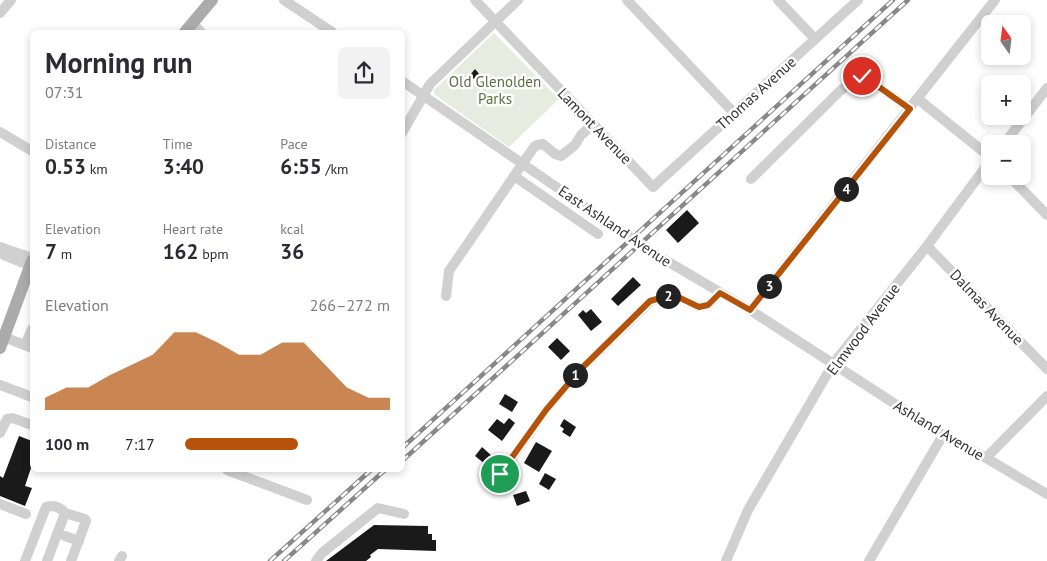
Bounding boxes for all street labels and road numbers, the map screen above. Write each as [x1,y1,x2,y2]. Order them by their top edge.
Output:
street label: Thomas Avenue [712,52,800,134]
street label: Lamont Avenue [554,84,636,168]
street label: East Ashland Avenue [555,181,675,271]
street label: Dalmas Avenue [946,265,1028,349]
street label: Elmwood Avenue [822,279,904,379]
street label: Ashland Avenue [890,396,988,464]

